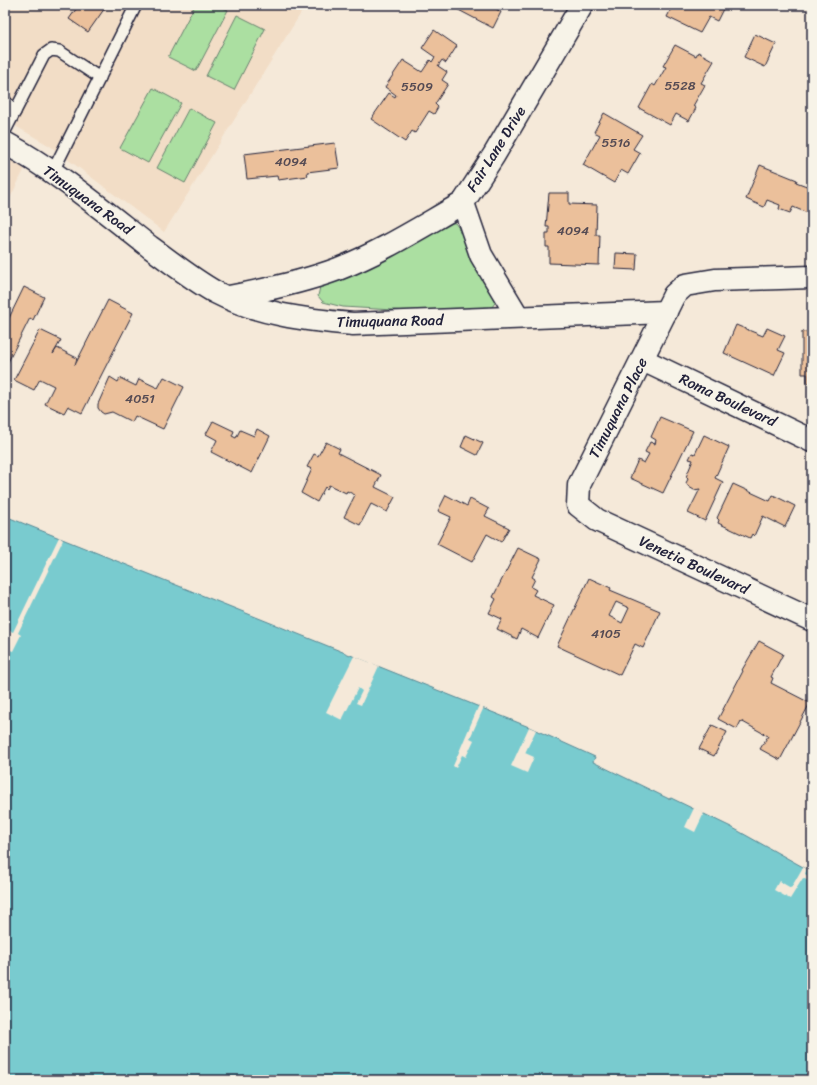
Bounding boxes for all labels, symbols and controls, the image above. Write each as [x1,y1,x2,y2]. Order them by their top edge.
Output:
house number: 5528 [664,74,696,97]
house number: 5509 [401,75,433,98]
street label: Fair Lane Drive [459,101,533,197]
house number: 5516 [602,131,630,154]
house number: 4094 [275,150,307,173]
street label: Timuquana Road [37,158,140,242]
house number: 4094 [557,219,589,242]
street label: Timuquana Road [337,307,445,335]
street label: Timuquana Place [581,353,655,463]
street label: Roma Boulevard [675,366,782,434]
house number: 4051 [125,387,155,410]
street label: Venetia Boulevard [635,528,754,602]
house number: 4105 [591,622,621,645]

